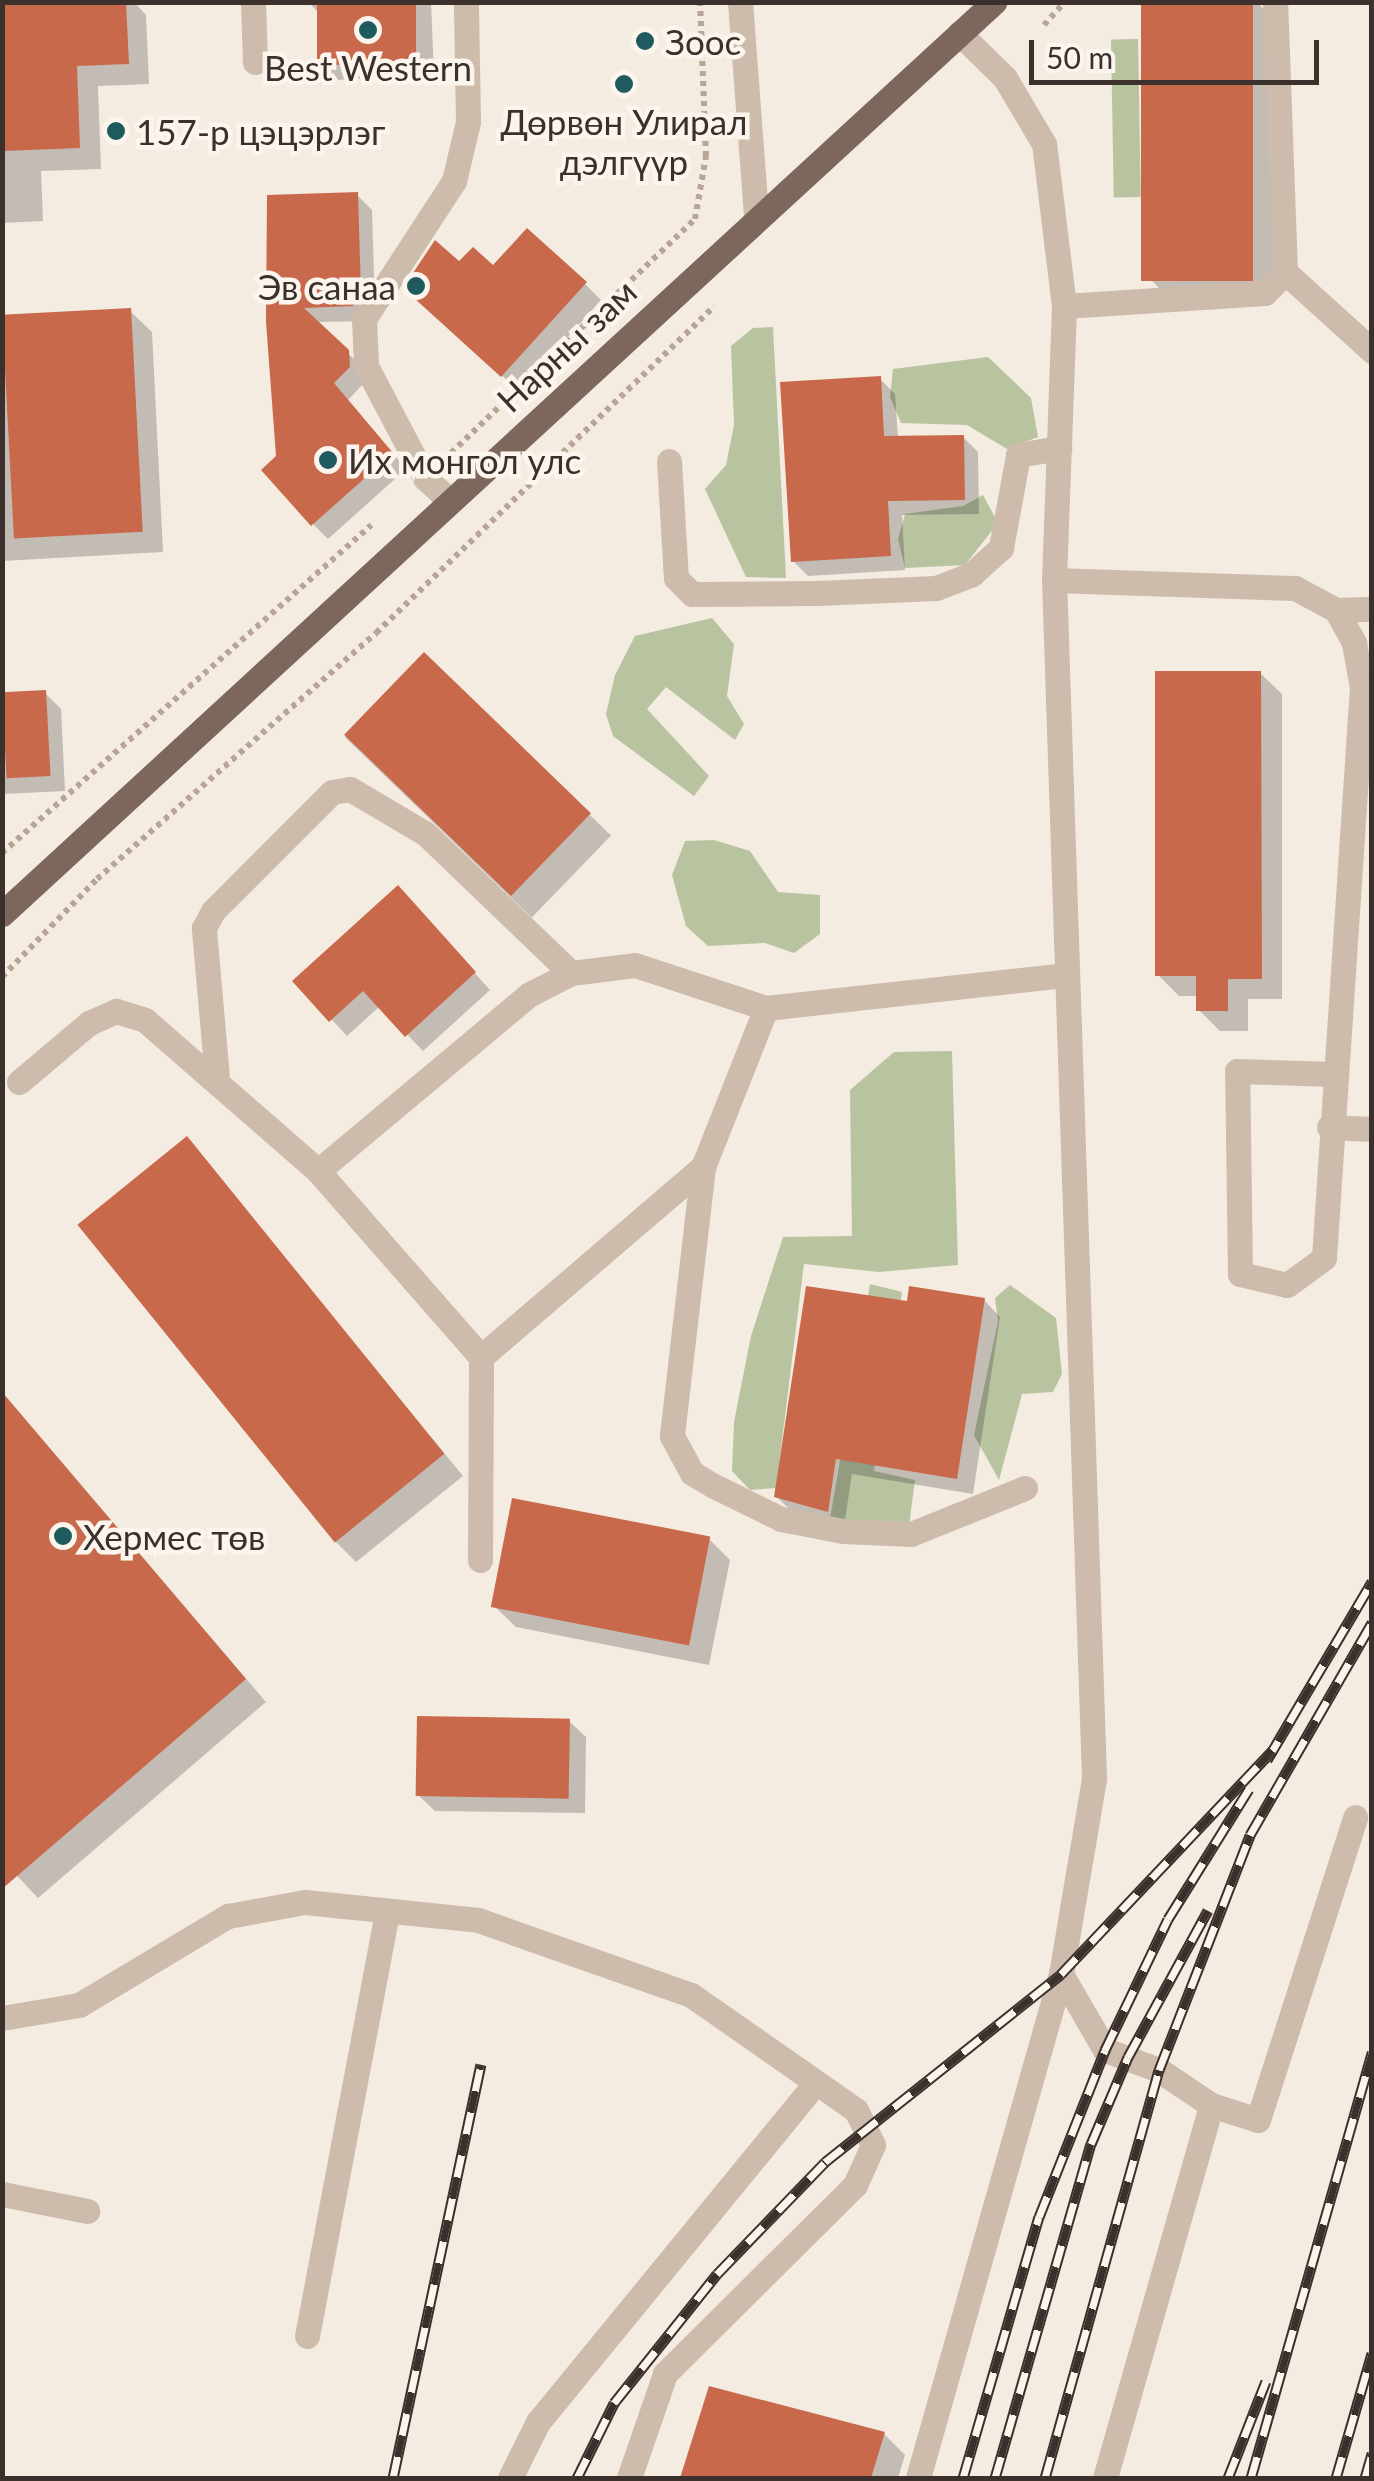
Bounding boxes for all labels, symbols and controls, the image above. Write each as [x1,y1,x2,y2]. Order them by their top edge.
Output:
marker: Best Western [357,19,379,41]
place label: Зоос [665,20,741,62]
scale bar [1034,20,1324,82]
marker: Зоос [634,30,656,52]
text: 50 m [1046,39,1113,75]
place label: Best Western [264,46,472,88]
marker: Дөрвөн Улирал дэлгүүр [613,73,635,95]
place label: Дөрвөн Улирал дэлгүүр [500,100,748,182]
place label: 157-р цэцэрлэг [136,110,385,152]
marker: 157-р цэцэрлэг [105,120,127,142]
place label: Эв санаа [258,265,396,307]
street label: Нарны зам [488,270,644,420]
marker: Эв санаа [405,275,427,297]
place label: Их монгол улс [348,439,581,481]
marker: Их монгол улс [317,449,339,471]
place label: Хермес төв [83,1515,265,1557]
marker: Хермес төв [52,1525,74,1547]

